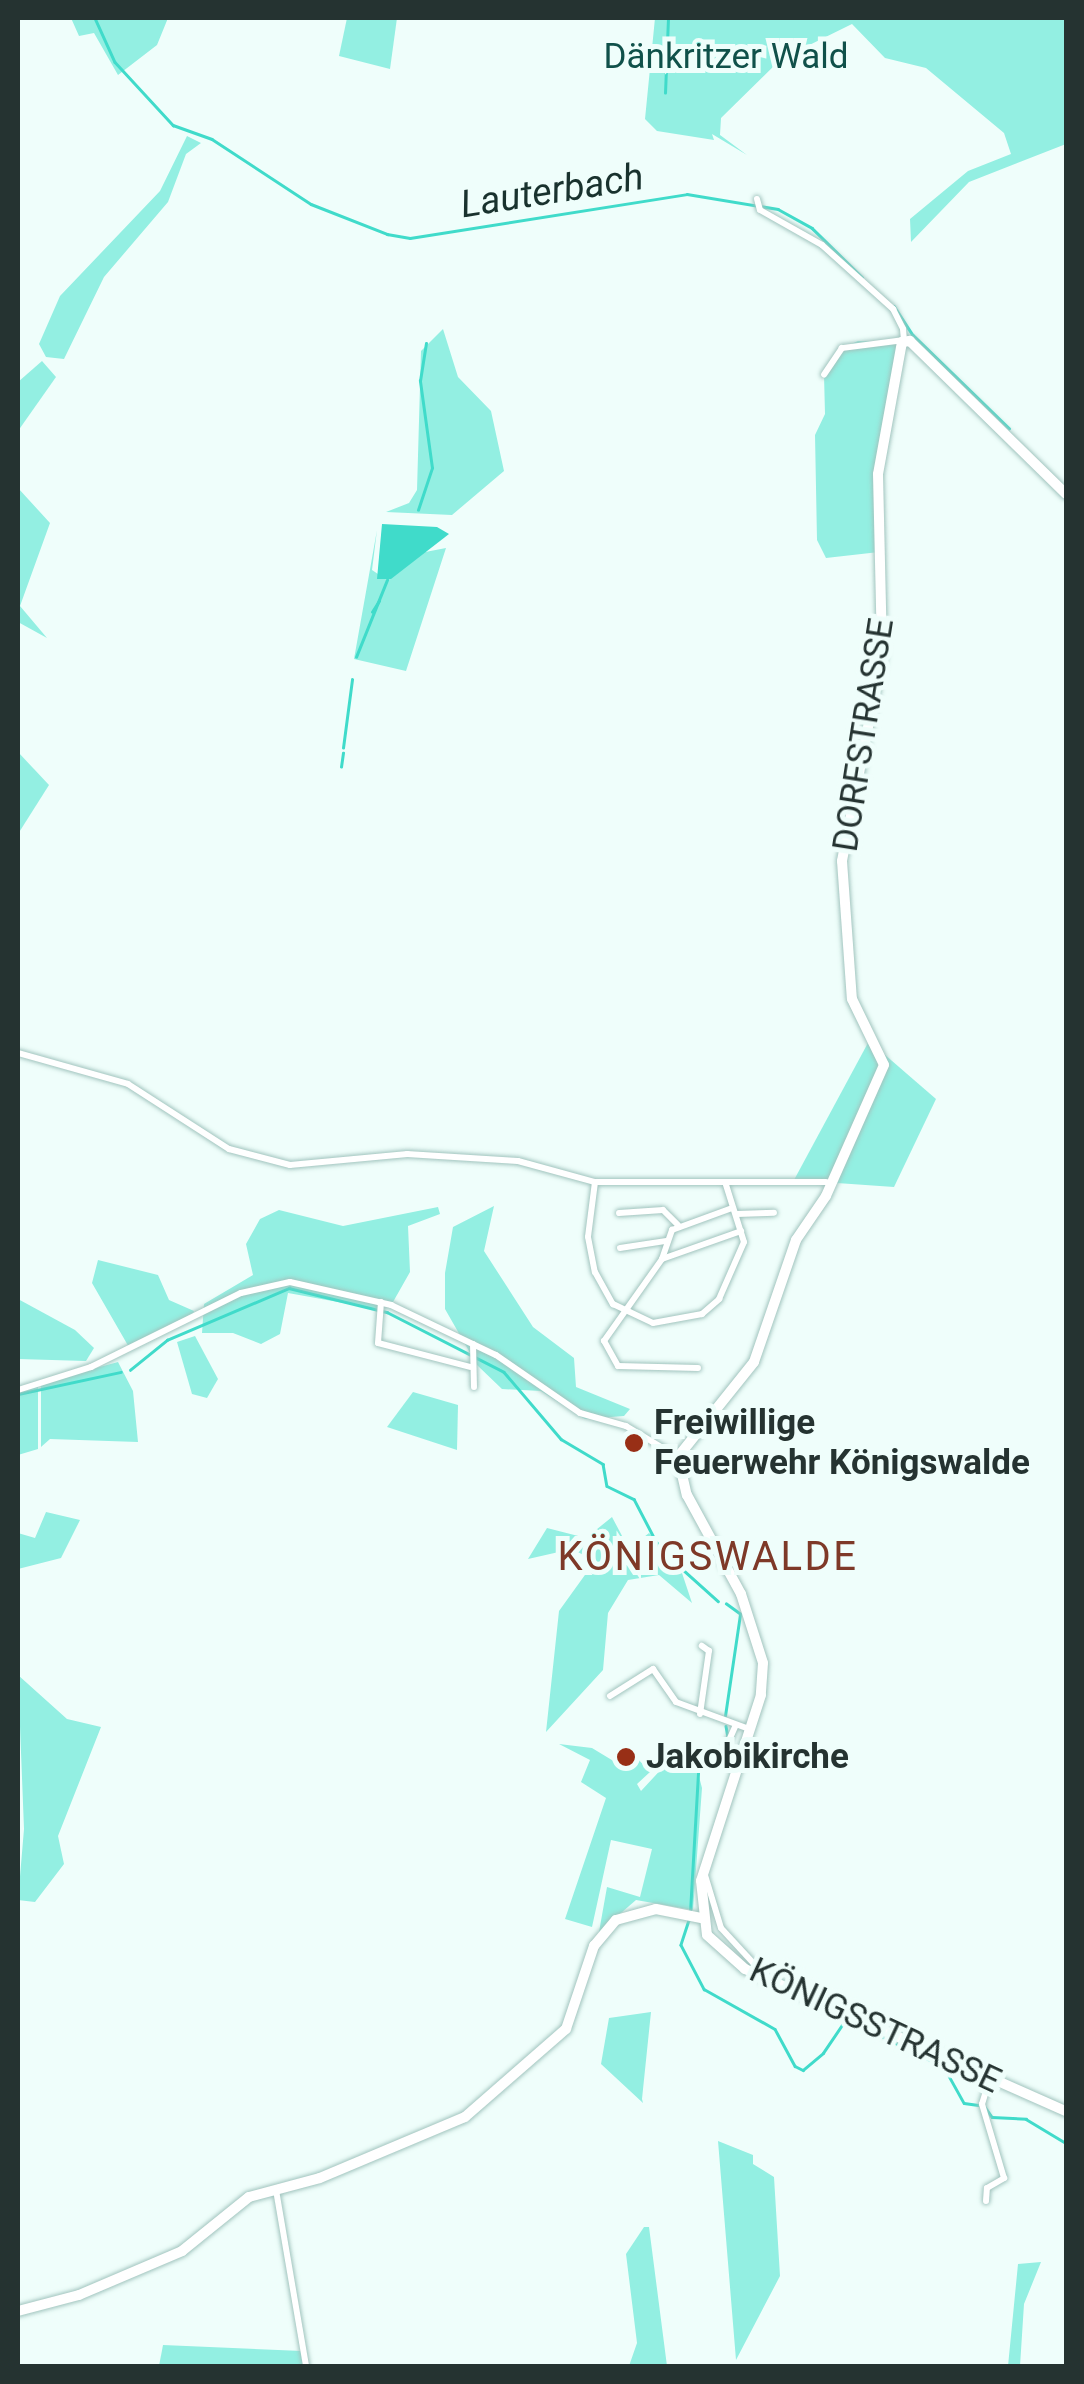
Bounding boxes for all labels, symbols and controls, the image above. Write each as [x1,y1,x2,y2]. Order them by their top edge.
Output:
park label: Dänkritzer Wald [604,36,848,78]
water label: Lauterbach [457,154,647,228]
street label: DORFSTRASSE [825,615,903,855]
place label: Freiwillige Feuerwehr Königswalde [654,1402,1030,1484]
marker: Freiwillige Feuerwehr Königswalde [623,1432,645,1454]
district label: KÖNIGSWALDE [557,1533,859,1581]
place label: Jakobikirche [646,1736,849,1778]
marker: Jakobikirche [615,1746,637,1768]
street label: KÖNIGSSTRASSE [743,1949,1007,2103]

